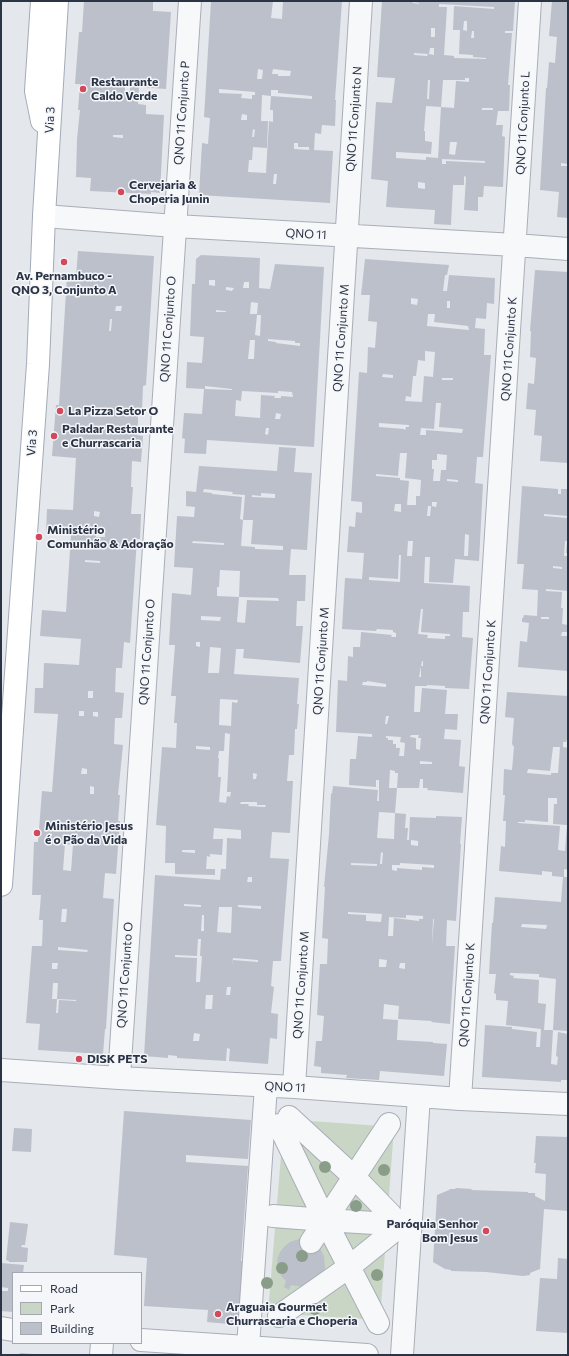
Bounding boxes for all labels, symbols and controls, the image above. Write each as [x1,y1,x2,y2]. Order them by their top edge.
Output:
street label: QNO 11 Conjunto P [171,61,193,165]
street label: QNO 11 Conjunto N [343,66,365,172]
street label: QNO 11 Conjunto L [513,71,533,175]
place label: Restaurante Caldo Verde [91,75,158,103]
marker: Restaurante Caldo Verde [78,84,88,94]
street label: Via 3 [42,106,58,134]
place label: Cervejaria & Choperia Junin [129,178,210,206]
marker: Cervejaria & Choperia Junin [116,187,126,197]
street label: QNO 11 [285,226,327,242]
marker: Av. Pernambuco - QNO 3, Conjunto A [59,257,69,267]
place label: Av. Pernambuco - QNO 3, Conjunto A [11,269,117,297]
street label: QNO 11 Conjunto O [157,275,179,383]
street label: QNO 11 Conjunto M [330,284,352,392]
street label: QNO 11 Conjunto K [498,296,520,402]
place label: La Pizza Setor O [68,404,158,418]
marker: La Pizza Setor O [55,406,65,416]
place label: Paladar Restaurante e Churrascaria [62,422,174,450]
street label: Via 3 [24,429,40,457]
marker: Paladar Restaurante e Churrascaria [49,431,59,441]
place label: Ministério Comunhão & Adoração [47,523,174,551]
marker: Ministério Comunhão & Adoração [34,532,44,542]
street label: QNO 11 Conjunto O [136,598,158,706]
street label: QNO 11 Conjunto M [310,607,332,715]
street label: QNO 11 Conjunto K [477,619,499,725]
place label: Ministério Jesus é o Pão da Vida [45,819,133,847]
marker: Ministério Jesus é o Pão da Vida [32,828,42,838]
street label: QNO 11 Conjunto O [114,921,136,1029]
street label: QNO 11 Conjunto M [290,931,312,1039]
street label: QNO 11 Conjunto K [456,942,478,1048]
place label: DISK PETS [87,1052,147,1066]
marker: DISK PETS [74,1054,84,1064]
street label: QNO 11 [264,1079,306,1095]
place label: Paróquia Senhor Bom Jesus [387,1217,478,1245]
marker: Paróquia Senhor Bom Jesus [481,1226,491,1236]
legend [12,1272,142,1344]
text: Road [50,1281,78,1295]
place label: Araguaia Gourmet Churrascaria e Choperia [226,1300,358,1328]
text: Park [50,1301,75,1315]
marker: Araguaia Gourmet Churrascaria e Choperia [213,1309,223,1319]
text: Building [50,1321,94,1335]

